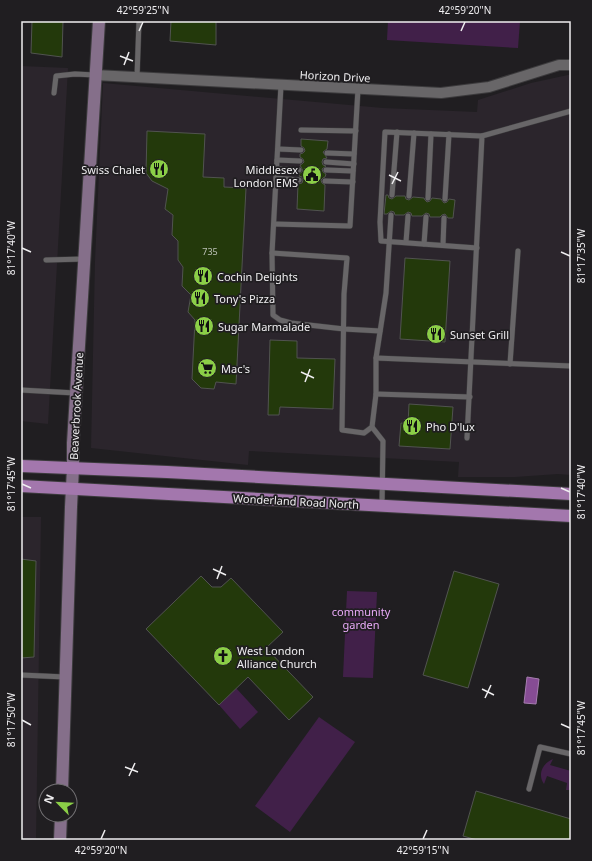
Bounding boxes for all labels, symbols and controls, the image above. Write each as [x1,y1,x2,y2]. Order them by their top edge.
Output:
text: 42°59'25"N [117,3,169,17]
text: 42°59'20"N [439,3,491,17]
street label: Horizon Drive [299,67,371,85]
restaurant icon: Swiss Chalet [148,158,170,180]
place label: Swiss Chalet [81,162,145,177]
place label: Middlesex London EMS [234,162,298,190]
public building icon: Middlesex London EMS [301,164,323,186]
text: 81°17'40"W [4,220,18,275]
text: 81°17'35"W [574,228,588,283]
house number: 735 [202,245,218,258]
restaurant icon: Cochin Delights [192,265,214,287]
place label: Cochin Delights [217,269,298,284]
restaurant icon: Tony's Pizza [189,287,211,309]
place label: Tony's Pizza [214,291,275,306]
restaurant icon: Sugar Marmalade [193,315,215,337]
place label: Sugar Marmalade [218,319,310,334]
restaurant icon: Sunset Grill [425,323,447,345]
place label: Sunset Grill [450,327,509,342]
street label: Beaverbrook Avenue [66,352,86,460]
supermarket icon: Mac's [196,357,218,379]
place label: Mac's [221,361,250,376]
restaurant icon: Pho D'lux [401,415,423,437]
place label: Pho D'lux [426,419,475,434]
text: 81°17'45"W [4,456,18,511]
text: 81°17'40"W [574,464,588,519]
street label: Wonderland Road North [233,490,359,512]
park label: community garden [332,604,391,632]
place label: West London Alliance Church [237,643,317,671]
church icon: West London Alliance Church [212,645,234,667]
text: 81°17'50"W [4,692,18,747]
text: 81°17'45"W [574,700,588,755]
north arrow [38,783,78,823]
text: N [40,792,57,806]
text: 42°59'20"N [75,843,127,857]
text: 42°59'15"N [397,843,449,857]

